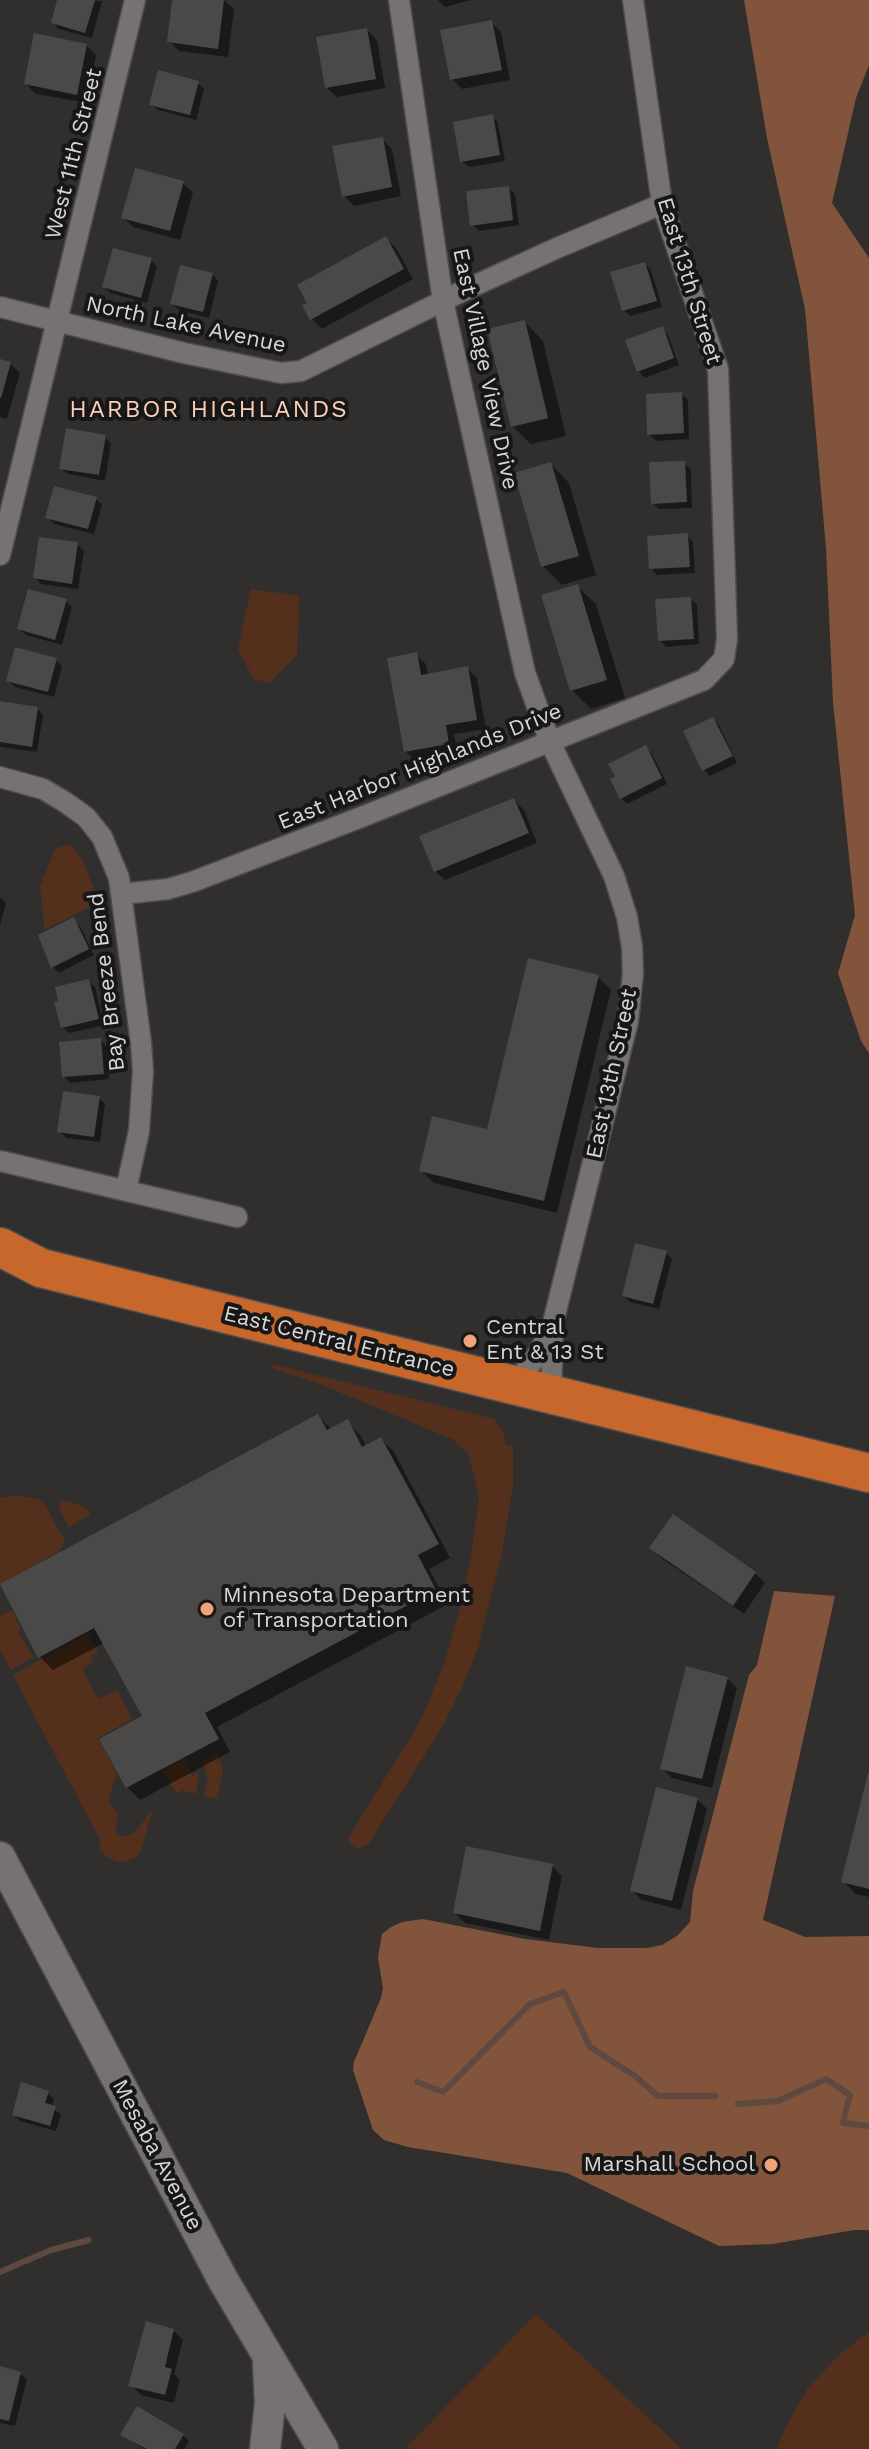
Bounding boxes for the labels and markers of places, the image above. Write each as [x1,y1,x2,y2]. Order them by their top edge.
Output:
place label: Central Ent & 13 St [486,1315,604,1366]
marker: Central Ent & 13 St [461,1332,479,1350]
place label: Minnesota Department of Transportation [223,1583,470,1634]
marker: Minnesota Department of Transportation [198,1600,216,1618]
place label: Marshall School [584,2152,755,2178]
marker: Marshall School [762,2156,780,2174]

